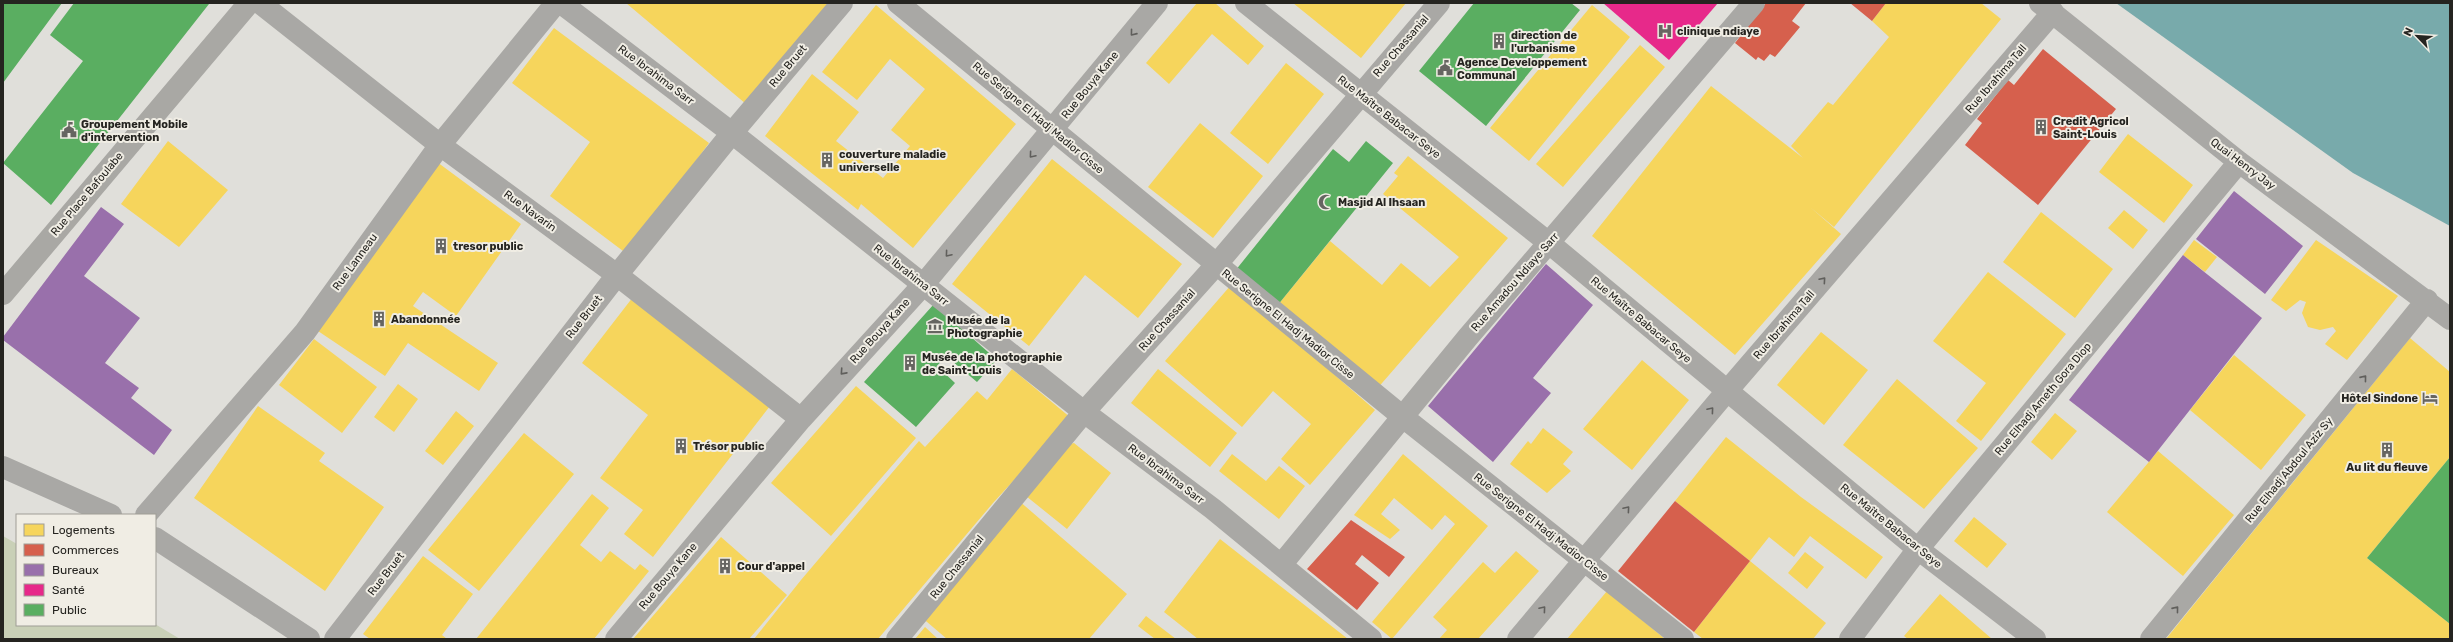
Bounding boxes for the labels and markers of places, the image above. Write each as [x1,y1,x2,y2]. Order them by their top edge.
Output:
hospital icon: clinique ndiaye [1656,22,1674,40]
place label: clinique ndiaye [1677,25,1760,38]
place label: direction de l'urbanisme [1511,29,1577,55]
building icon: direction de l'urbanisme [1490,32,1508,50]
place label: Agence Developpement Communal [1457,56,1587,82]
public building icon: Agence Developpement Communal [1436,59,1454,77]
place label: Credit Agricol Saint-Louis [2053,115,2129,141]
place label: Groupement Mobile d'intervention [81,118,188,144]
building icon: Credit Agricol Saint-Louis [2032,118,2050,136]
public building icon: Groupement Mobile d'intervention [60,121,78,139]
place label: couverture maladie universelle [839,148,946,174]
building icon: couverture maladie universelle [818,151,836,169]
mosque icon: Masjid Al Ihsaan [1317,193,1335,211]
place label: Masjid Al Ihsaan [1338,196,1425,209]
building icon: tresor public [432,237,450,255]
place label: tresor public [453,240,524,253]
building icon: Abandonnée [370,310,388,328]
place label: Abandonnée [391,313,461,326]
place label: Musée de la Photographie [947,314,1023,340]
museum icon: Musée de la Photographie [926,317,944,335]
place label: Musée de la photographie de Saint-Louis [922,351,1063,377]
building icon: Musée de la photographie de Saint-Louis [901,354,919,372]
hotel icon: Hôtel Sindone [2421,389,2439,407]
place label: Hôtel Sindone [2341,392,2418,405]
building icon: Trésor public [672,437,690,455]
place label: Trésor public [693,440,765,453]
building icon: Au lit du fleuve [2378,441,2396,459]
place label: Au lit du fleuve [2346,461,2428,474]
building icon: Cour d'appel [716,557,734,575]
place label: Cour d'appel [737,560,805,573]

